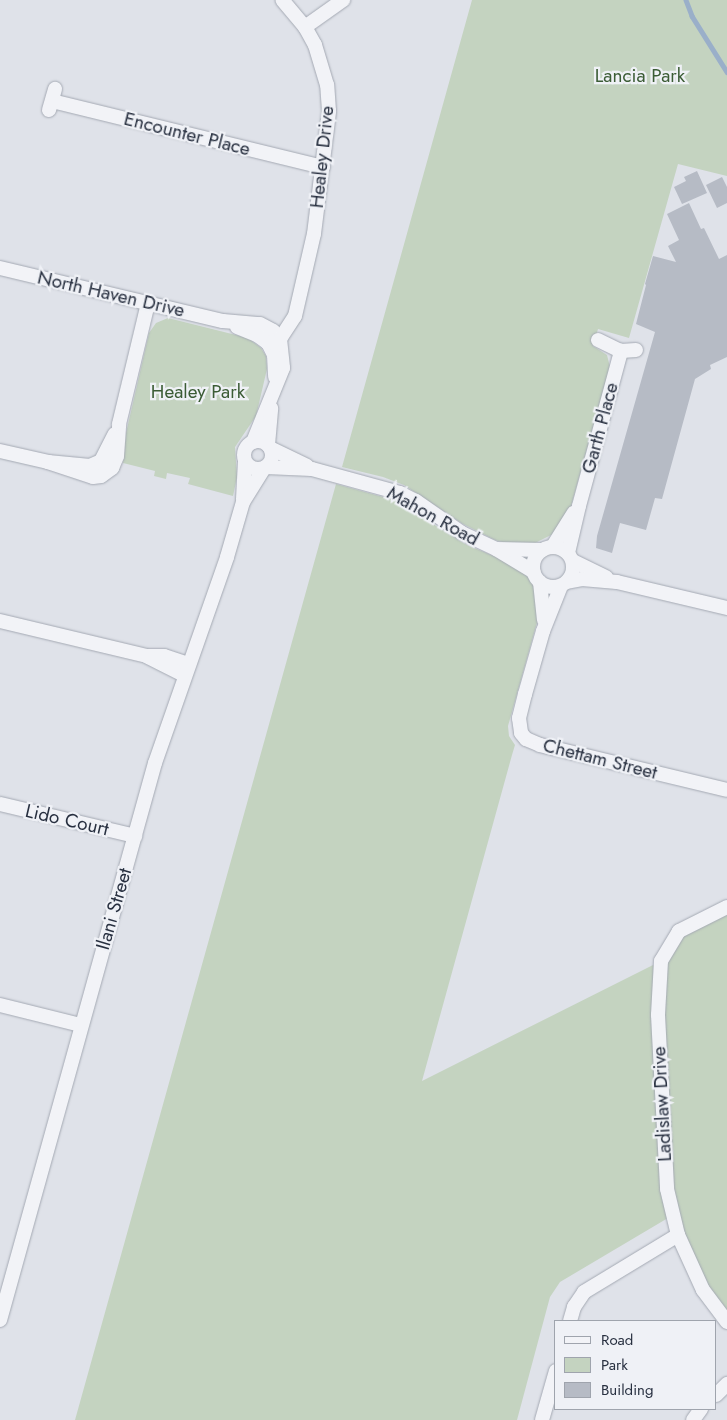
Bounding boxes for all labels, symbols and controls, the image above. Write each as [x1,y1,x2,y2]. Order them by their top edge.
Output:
park label: Lancia Park [595,65,685,87]
street label: Healey Drive [305,105,339,209]
street label: Encounter Place [122,107,252,161]
street label: North Haven Drive [35,266,187,322]
street label: Garth Place [577,380,623,476]
park label: Healey Park [151,381,245,403]
street label: Mahon Road [383,481,483,551]
street label: Chettam Street [541,734,659,784]
street label: Lido Court [23,799,111,841]
street label: Ilani Street [91,865,137,953]
street label: Ladislaw Drive [648,1046,676,1162]
legend [554,1320,717,1410]
text: Road [601,1329,633,1351]
text: Park [601,1354,628,1376]
text: Building [601,1379,653,1401]

